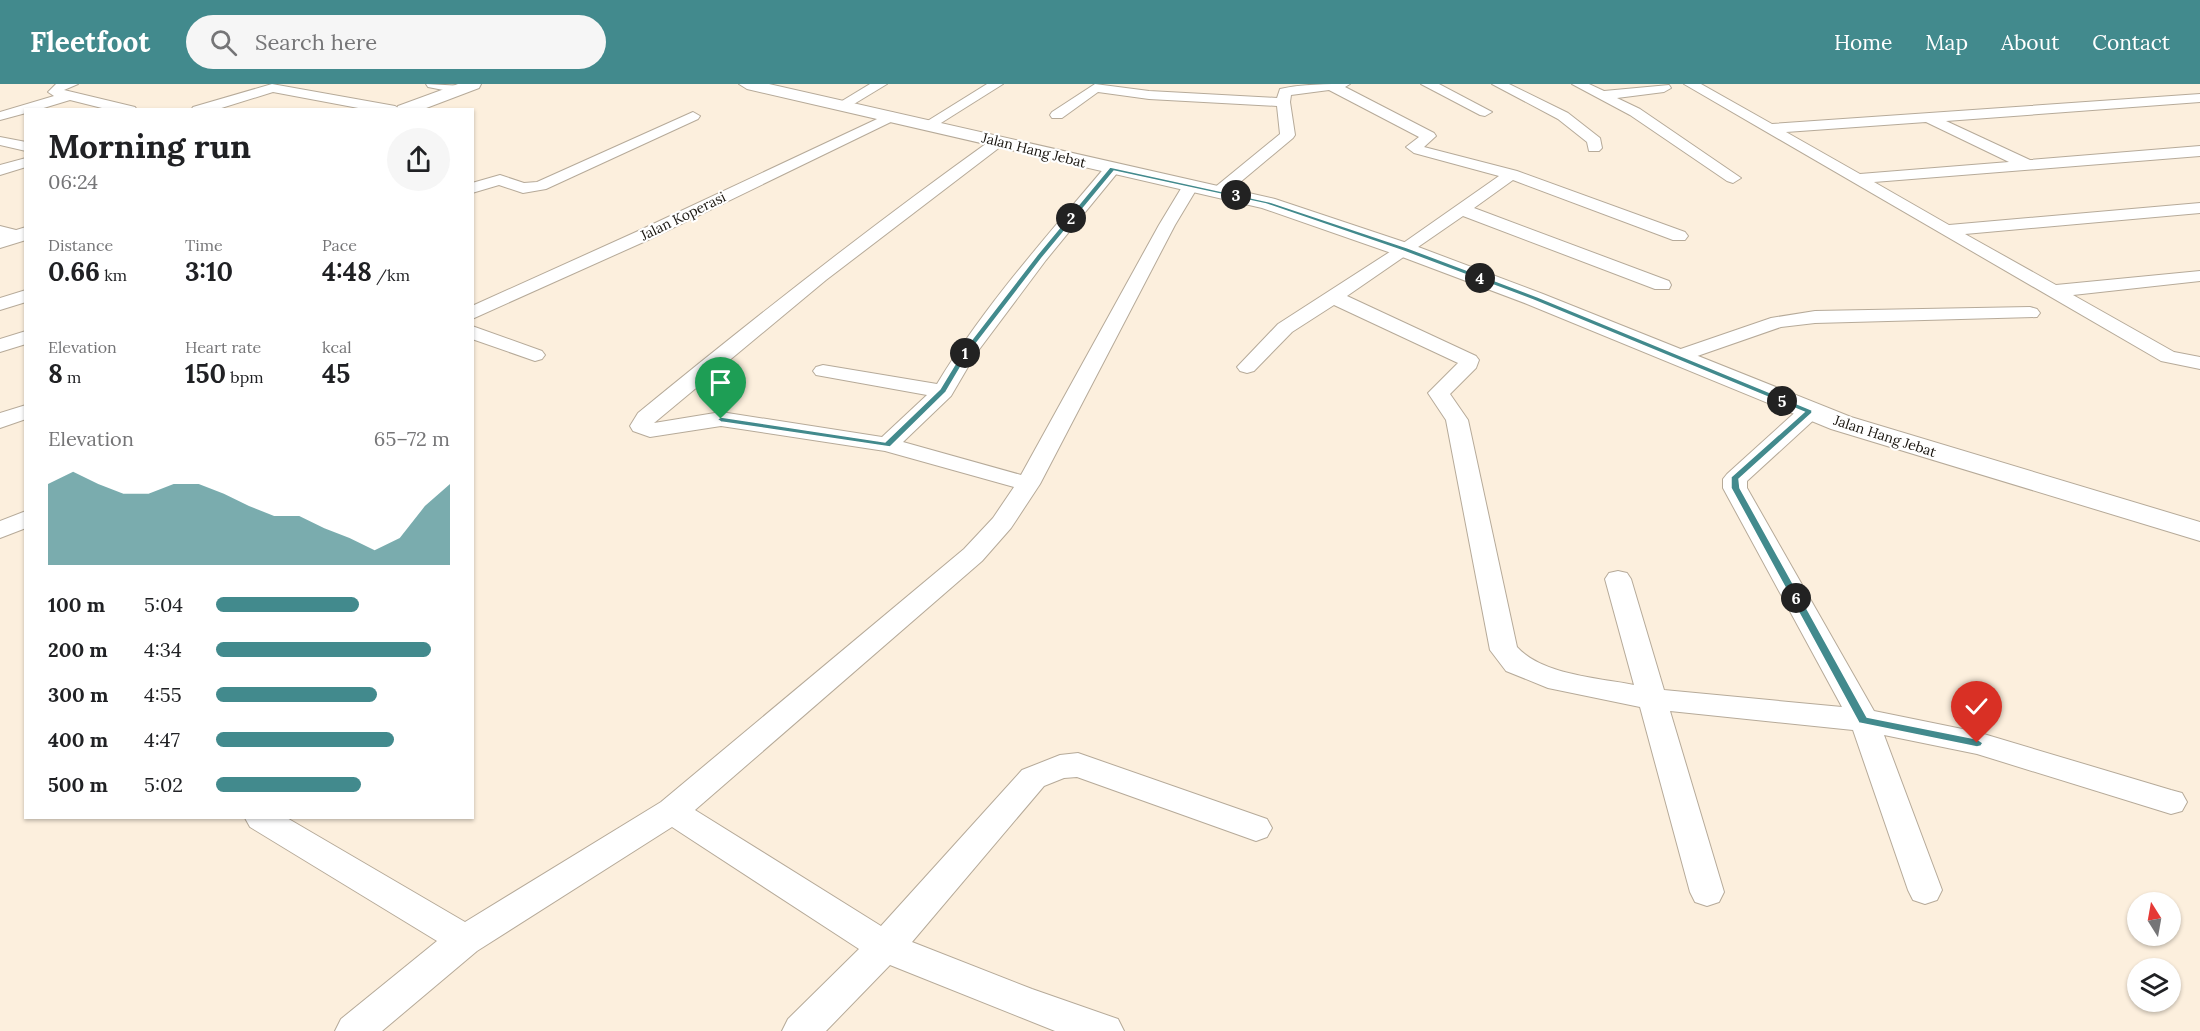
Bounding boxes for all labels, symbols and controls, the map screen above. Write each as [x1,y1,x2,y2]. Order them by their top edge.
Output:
search box [186,15,606,69]
text: Fleetfoot [30,24,150,60]
icon: search [207,26,240,59]
text: Search here [255,28,377,56]
text: Home [1834,29,1892,56]
text: Map [1925,29,1968,56]
text: About [2001,29,2059,56]
text: Contact [2092,29,2170,56]
text: Morning run [48,125,251,167]
button: share [387,128,450,191]
street label: Jalan Hang Jebat [979,128,1088,172]
text: 06:24 [48,169,98,194]
pin: 3 [1221,180,1251,210]
text: 3 [1232,185,1240,205]
street label: Jalan Koperasi [637,188,729,245]
pin: 2 [1056,203,1086,233]
text: 2 [1067,208,1075,228]
text: Distance [48,235,113,255]
text: Time [185,235,223,255]
text: Pace [322,235,357,255]
text: 0.66 [48,255,100,288]
text: 3:10 [185,255,233,288]
text: 4:48 [322,255,372,288]
pin: 4 [1465,263,1495,293]
text: km [100,265,127,285]
text: /km [372,265,410,285]
text: 4 [1476,268,1484,288]
text: Elevation [48,337,117,357]
text: Heart rate [185,337,261,357]
text: kcal [322,337,352,357]
pin: 1 [950,338,980,368]
text: 1 [962,343,968,363]
text: 8 [48,357,63,390]
text: 150 [185,357,226,390]
text: 45 [322,357,350,390]
pin [695,357,746,419]
icon: arrive [704,366,737,399]
text: m [63,367,81,387]
text: bpm [226,367,264,387]
pin: 5 [1767,386,1797,416]
text: 5 [1778,391,1786,411]
street label: Jalan Hang Jebat [1831,411,1939,461]
text: Elevation [48,426,134,451]
text: 65–72 m [374,426,450,451]
pin: 6 [1781,583,1811,613]
text: 6 [1791,588,1801,608]
text: 100 m [48,592,105,617]
text: 5:04 [144,592,183,617]
text: 200 m [48,637,108,662]
text: 4:34 [144,637,182,662]
pin [1951,681,2002,743]
text: 300 m [48,682,108,707]
text: 4:55 [144,682,182,707]
icon: check [1960,690,1993,723]
text: 400 m [48,727,108,752]
text: 4:47 [144,727,180,752]
text: 500 m [48,772,108,797]
text: 5:02 [144,772,183,797]
north arrow [2127,892,2181,946]
map controls [2127,892,2181,1012]
button: layers [2127,958,2181,1012]

